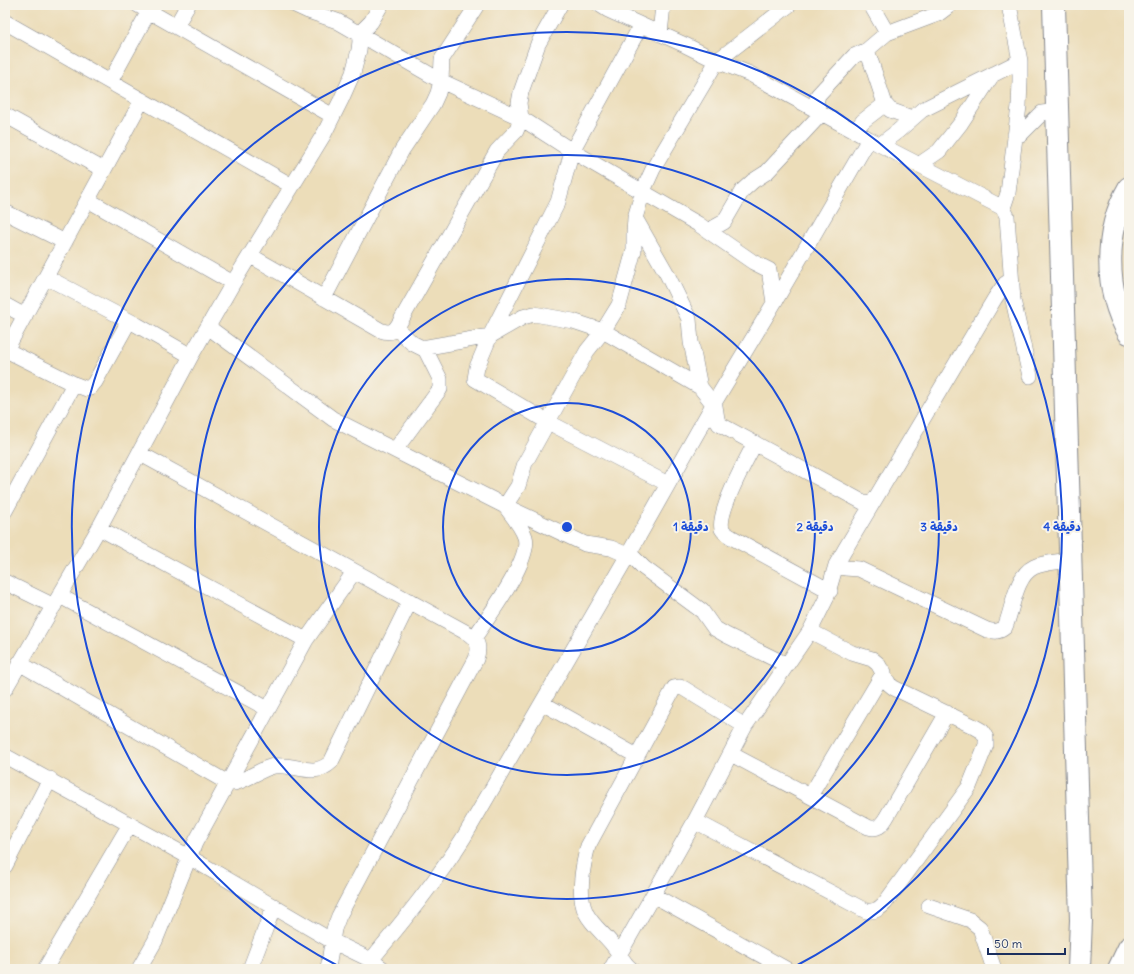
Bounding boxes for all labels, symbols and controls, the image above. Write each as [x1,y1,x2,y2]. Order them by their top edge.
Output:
text: 1 دقيقة [673,519,709,534]
text: 2 دقيقة [796,519,834,534]
text: 3 دقيقة [920,519,958,534]
text: 4 دقيقة [1043,519,1081,534]
centre of rings [560,520,574,534]
scale bar [988,930,1065,956]
text: 50 m [994,936,1023,951]

